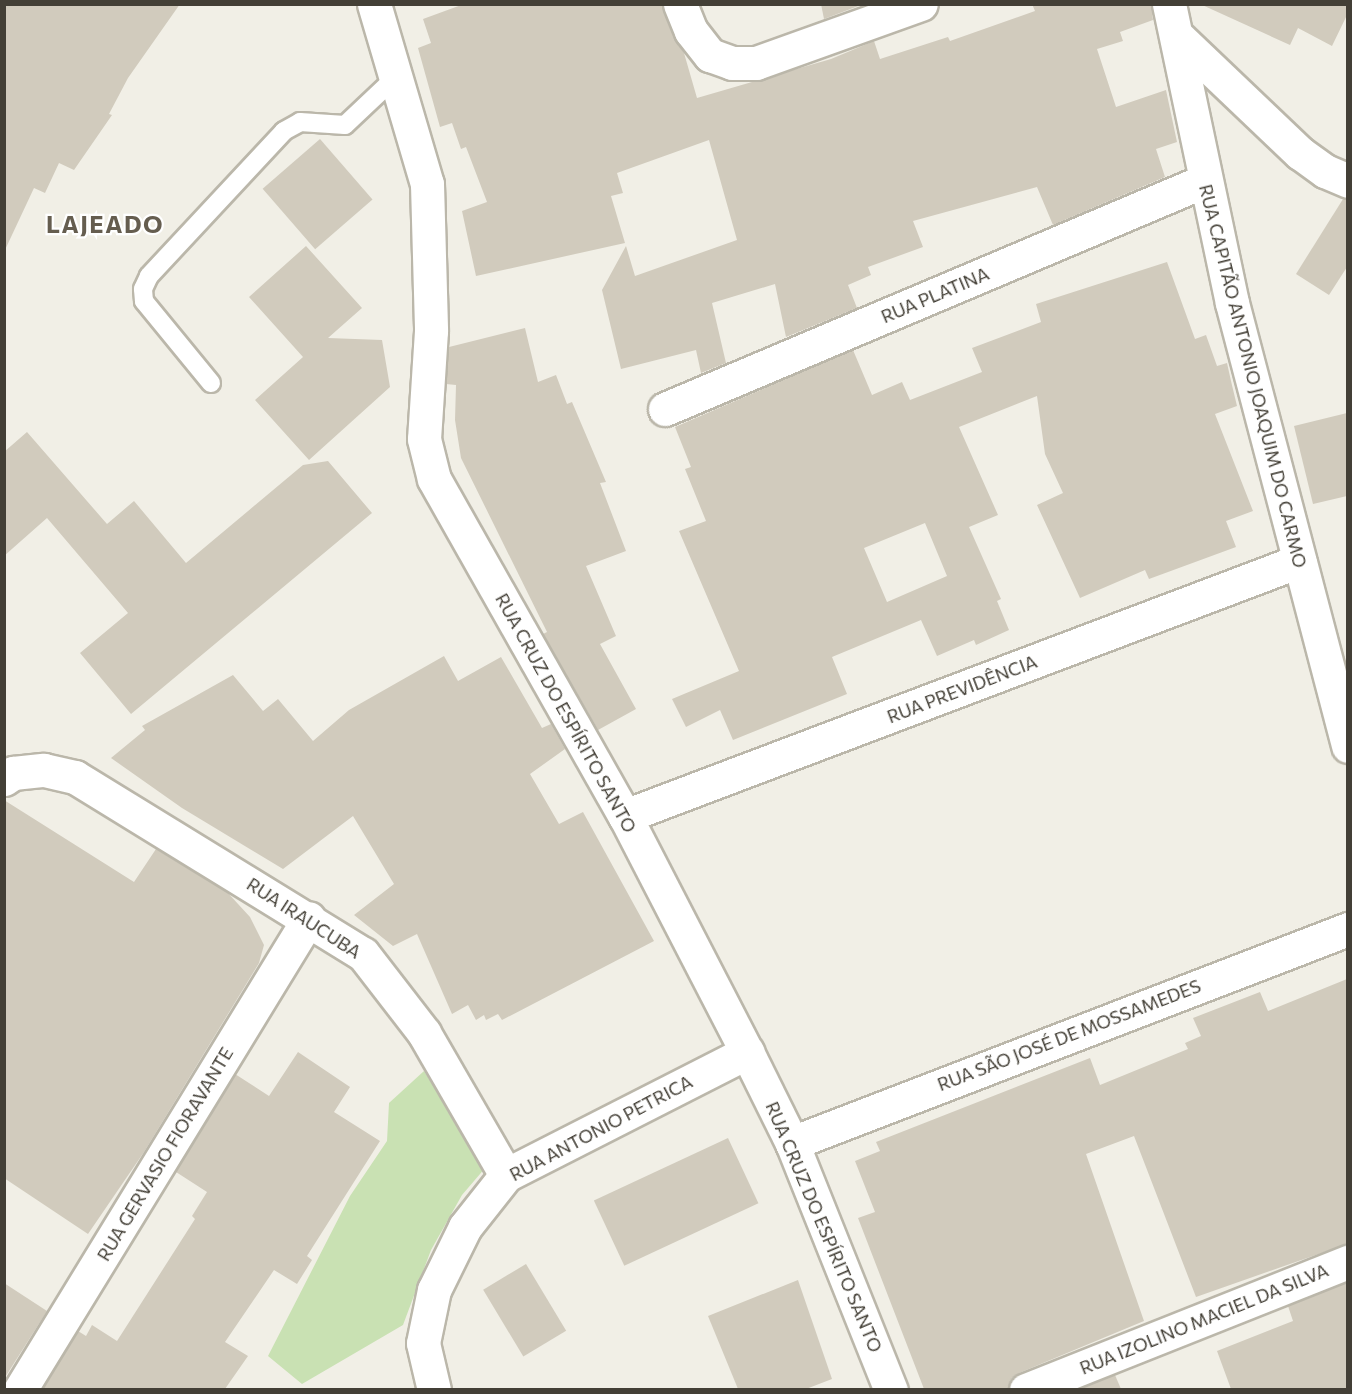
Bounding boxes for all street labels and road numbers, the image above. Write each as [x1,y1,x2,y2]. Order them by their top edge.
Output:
street label: RUA CAPITÃO ANTONIO JOAQUIM DO CARMO [1195,182,1311,570]
street label: RUA PLATINA [878,263,992,327]
street label: RUA CRUZ DO ESPÍRITO SANTO [491,590,641,836]
street label: RUA PREVIDÊNCIA [884,650,1040,728]
street label: RUA IRAUCUBA [243,873,365,963]
street label: RUA SÃO JOSÉ DE MOSSAMEDES [934,975,1204,1095]
street label: RUA GERVASIO FIORAVANTE [93,1043,237,1265]
street label: RUA ANTONIO PETRICA [506,1071,696,1185]
street label: RUA CRUZ DO ESPÍRITO SANTO [761,1098,887,1356]
street label: RUA IZOLINO MACIEL DA SILVA [1077,1259,1331,1379]

